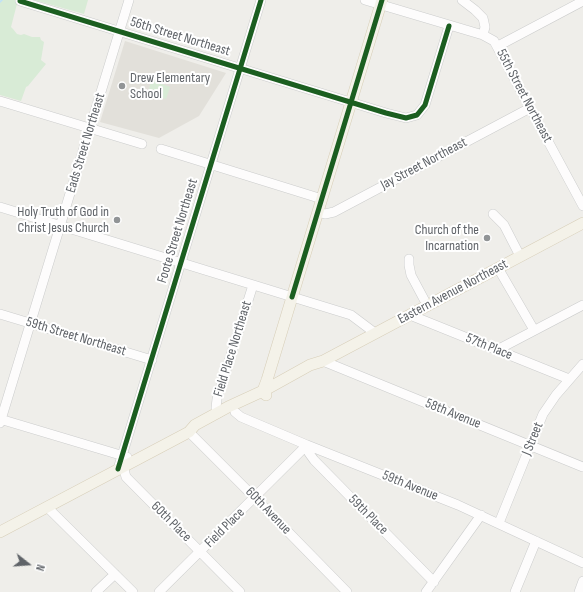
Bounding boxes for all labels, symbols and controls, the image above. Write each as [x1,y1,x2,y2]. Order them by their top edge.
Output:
street label: 56th Street Northeast [128,14,232,60]
street label: 55th Street Northeast [492,46,556,146]
place label: Drew Elementary School [130,70,210,102]
marker: Drew Elementary School [117,81,127,91]
street label: Eads Street Northeast [63,91,109,195]
street label: Jay Street Northeast [378,134,470,194]
street label: Foote Street Northeast [154,177,202,285]
place label: Holy Truth of God in Christ Jesus Church [17,204,109,236]
marker: Holy Truth of God in Christ Jesus Church [112,215,122,225]
place label: Church of the Incarnation [415,222,479,254]
marker: Church of the Incarnation [482,233,492,243]
street label: Eastern Avenue Northeast [395,256,511,328]
street label: Field Place Northeast [210,299,256,399]
street label: 59th Street Northeast [24,314,128,360]
street label: 57th Place [463,330,515,364]
street label: 58th Avenue [423,395,483,433]
street label: J Street [519,420,547,458]
street label: 59th Avenue [380,467,440,505]
street label: 60th Avenue [241,484,295,538]
street label: 59th Place [345,492,391,538]
street label: 60th Place [147,498,195,546]
street label: Field Place [202,505,248,551]
north arrow [8,544,48,584]
text: N [33,563,47,572]

